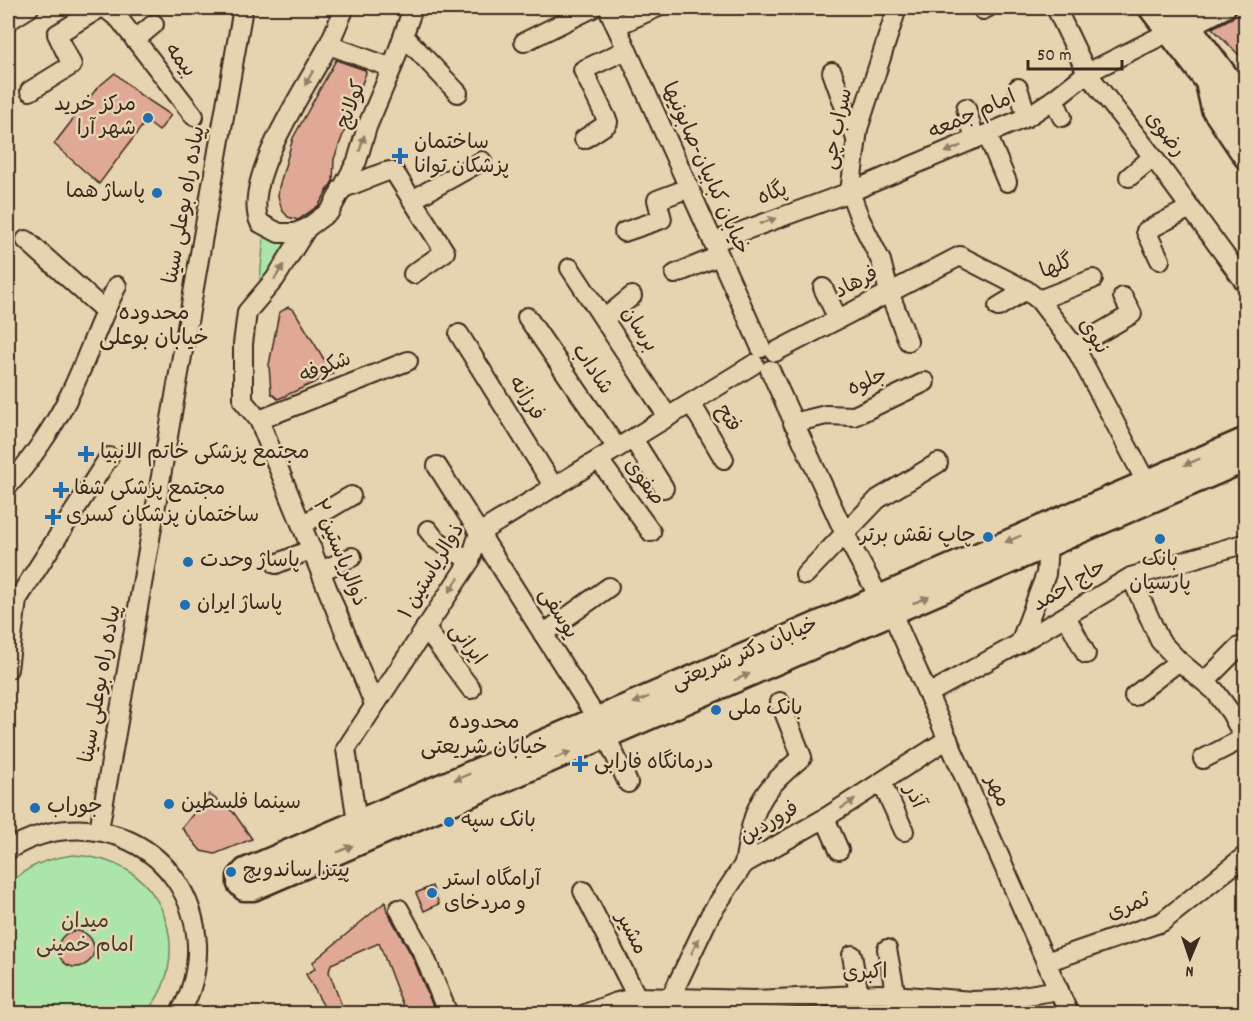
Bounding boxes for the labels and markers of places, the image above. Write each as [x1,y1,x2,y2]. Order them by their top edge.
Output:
place label: مرکز خرید شهر آرا [54,91,136,145]
marker: مرکز خرید شهر آرا [141,111,155,125]
place label: ساختمان پزشکان توانا [414,129,509,183]
marker: ساختمان پزشکان توانا [391,147,409,165]
place label: پاساژ هما [66,178,145,208]
marker: پاساژ هما [150,186,164,200]
place label: مجتمع پزشکی خاتم الانبیا [100,439,309,469]
marker: مجتمع پزشکی خاتم الانبیا [77,445,95,463]
place label: مجتمع پزشکی شفا [74,475,225,505]
marker: مجتمع پزشکی شفا [52,481,70,499]
place label: ساختمان پزشکان کسری [66,502,259,532]
marker: ساختمان پزشکان کسری [44,508,62,526]
place label: چاپ نقش برتر [858,522,976,552]
marker: چاپ نقش برتر [981,530,995,544]
marker: بانک پارسیان [1153,532,1167,546]
place label: بانک پارسیان [1129,546,1191,600]
place label: پاساژ وحدت [200,547,300,577]
marker: پاساژ وحدت [181,555,195,569]
place label: پاساژ ایران [197,590,282,620]
marker: پاساژ ایران [178,598,192,612]
place label: بانک ملی [728,695,803,725]
marker: بانک ملی [709,703,723,717]
place label: درمانگاه فارابی [594,749,714,779]
marker: درمانگاه فارابی [571,755,589,773]
place label: سینما فلسطین [181,789,301,819]
place label: جوراب [47,793,103,823]
marker: سینما فلسطین [162,797,176,811]
marker: جوراب [28,801,42,815]
place label: بانک سپه [461,807,536,837]
marker: بانک سپه [442,815,456,829]
place label: پیتزا ساندویچ [243,857,350,887]
marker: پیتزا ساندویچ [224,865,238,879]
place label: آرامگاه استر و مردخای [442,866,541,920]
marker: آرامگاه استر و مردخای [425,886,439,900]

